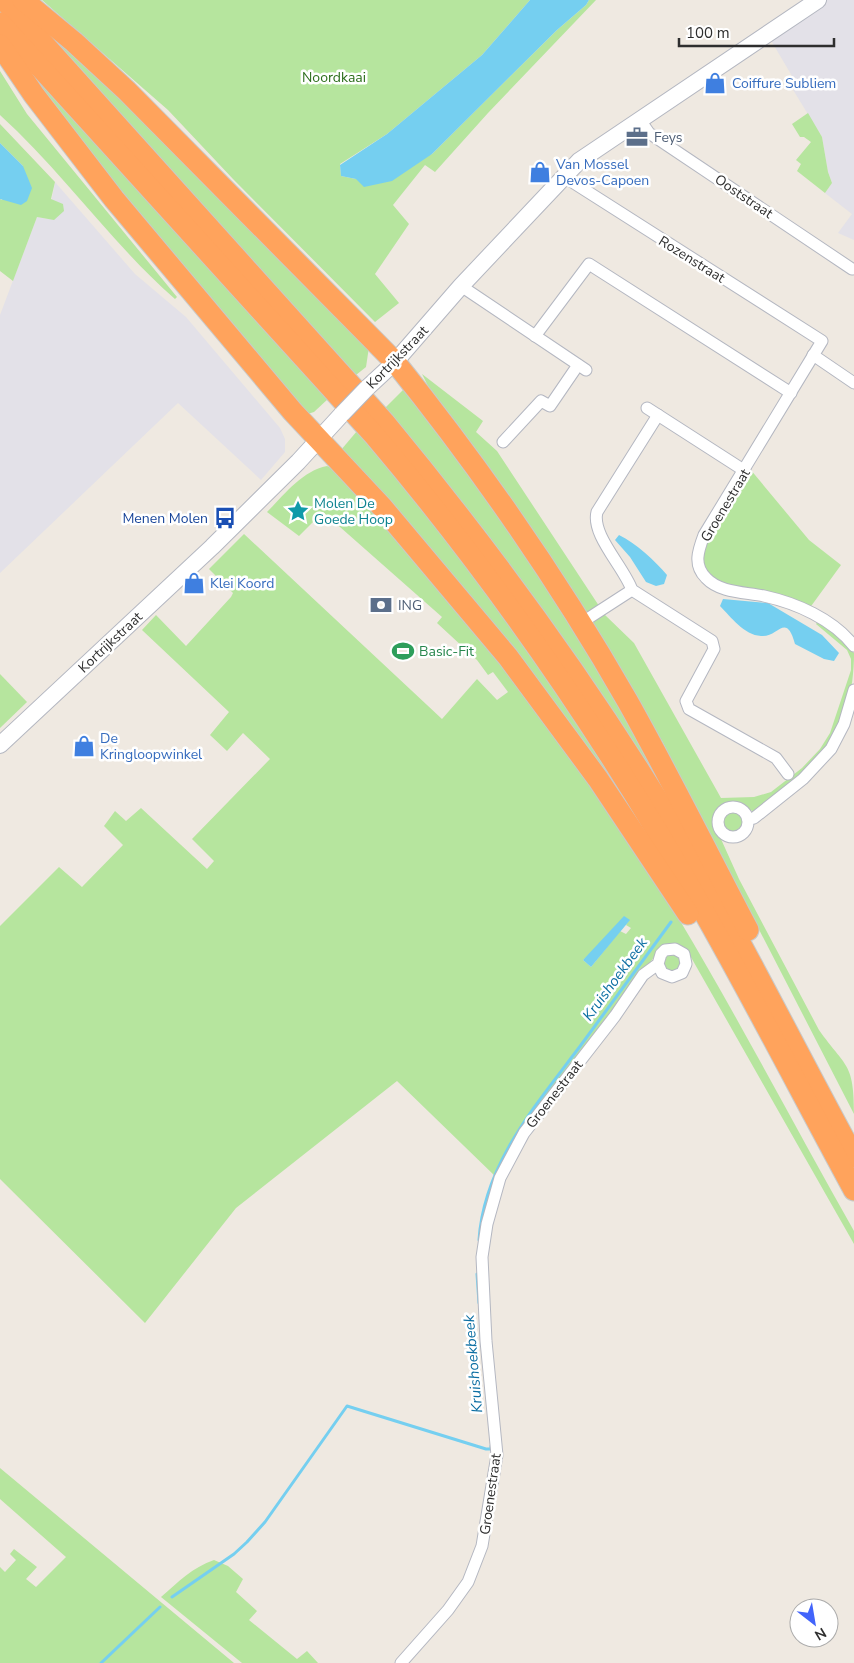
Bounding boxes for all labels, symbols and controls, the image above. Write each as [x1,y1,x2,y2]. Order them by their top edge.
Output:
scale bar [679,15,834,47]
text: 100 m [686,23,730,43]
park label: Noordkaai [302,68,366,87]
shop icon: Coiffure Subliem [702,70,728,96]
place label: Coiffure Subliem [732,74,836,93]
office icon: Feys [624,124,650,150]
place label: Feys [654,128,683,147]
place label: Van Mossel Devos-Capoen [555,155,649,190]
shop icon: Van Mossel Devos-Capoen [527,159,553,185]
street label: Ooststraat [711,170,777,223]
street label: Rozenstraat [655,232,729,287]
street label: Kortrijkstraat [362,321,433,393]
street label: Groenestraat [696,465,755,545]
place label: Molen De Goede Hoop [314,494,393,529]
place icon: Molen De Goede Hoop [285,498,311,524]
bus stop icon: Menen Molen [212,505,238,531]
place label: Menen Molen [122,509,208,528]
shop icon: Klei Koord [181,570,207,596]
place label: Klei Koord [210,574,274,593]
bank icon: ING [368,592,394,618]
place label: ING [398,596,422,615]
street label: Kortrijkstraat [74,608,147,677]
sports icon: Basic-Fit [390,638,416,664]
place label: Basic-Fit [419,642,474,661]
place label: De Kringloopwinkel [100,729,203,764]
shop icon: De Kringloopwinkel [71,733,97,759]
water label: Kruishoekbeek [578,933,652,1025]
street label: Groenestraat [522,1056,587,1132]
water label: Kruishoekbeek [459,1314,487,1414]
street label: Groenestraat [475,1452,506,1536]
north arrow [789,1598,839,1648]
text: N [811,1623,830,1645]

